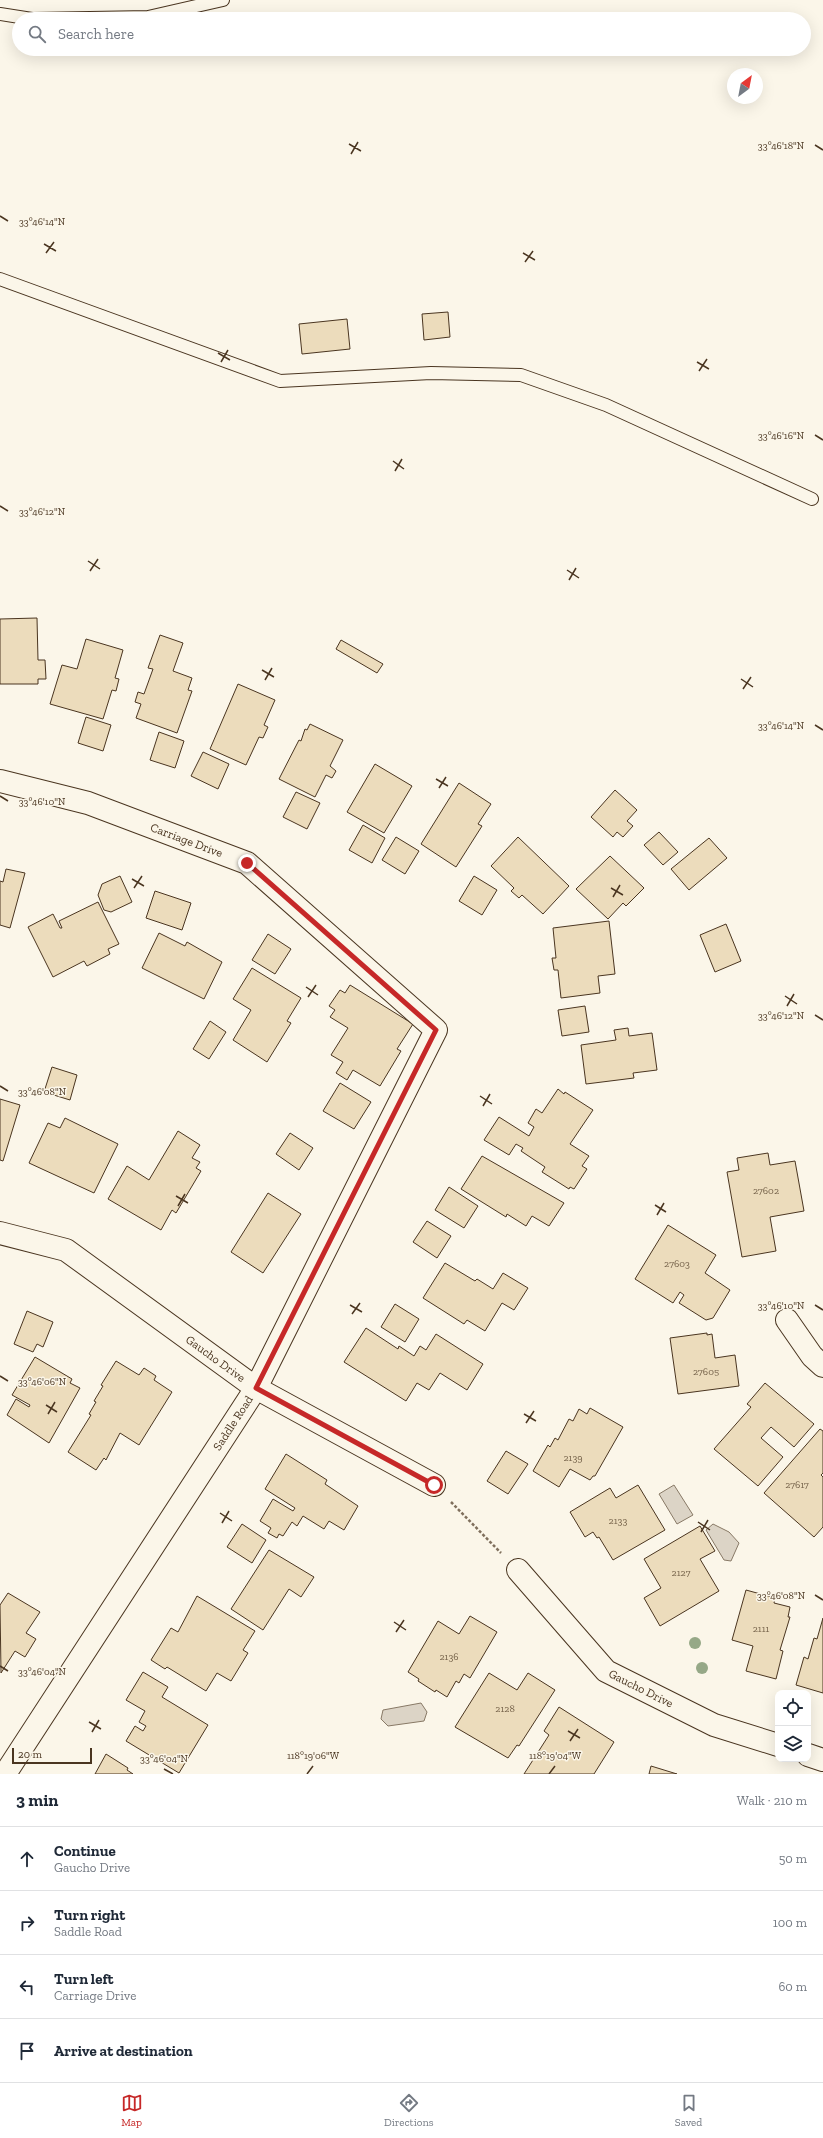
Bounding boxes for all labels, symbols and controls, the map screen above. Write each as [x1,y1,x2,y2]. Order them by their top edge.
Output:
search box [12,12,811,56]
icon: search [26,23,48,45]
text: Search here [58,25,134,43]
north arrow [727,68,763,104]
text: 33°46'18"N [758,140,805,152]
text: 33°46'14"N [19,216,66,228]
text: 33°46'16"N [758,430,805,442]
text: 33°46'12"N [19,506,66,518]
text: 33°46'14"N [758,720,805,732]
text: 33°46'10"N [19,796,66,808]
street label: Carriage Drive [148,820,225,860]
route end [238,854,256,872]
text: 33°46'12"N [758,1010,805,1022]
text: 33°46'08"N [18,1086,67,1098]
house number: 27602 [753,1185,779,1197]
house number: 27603 [664,1258,690,1270]
text: 33°46'10"N [758,1300,805,1312]
street label: Gaucho Drive [183,1332,248,1385]
house number: 27605 [693,1366,719,1378]
text: 33°46'06"N [18,1376,67,1388]
street label: Saddle Road [210,1393,256,1453]
house number: 2139 [563,1452,583,1464]
route start [425,1476,443,1494]
house number: 27617 [785,1479,809,1491]
house number: 2133 [609,1515,627,1527]
house number: 2127 [672,1567,691,1579]
text: 33°46'08"N [757,1590,806,1602]
house number: 2111 [753,1623,769,1635]
house number: 2136 [439,1651,459,1663]
text: 33°46'04"N [18,1666,67,1678]
street label: Gaucho Drive [606,1666,676,1711]
map controls [775,1690,811,1762]
button: locate [775,1690,811,1726]
house number: 2128 [495,1703,515,1715]
button: layers [775,1726,811,1762]
scale bar [12,1746,92,1765]
text: 20 m [18,1748,42,1761]
text: 118°19'06"W [287,1750,340,1762]
text: 118°19'04"W [529,1750,582,1762]
text: 33°46'04"N [140,1753,189,1765]
text: 3 min [16,1790,58,1810]
text: Walk · 210 m [737,1793,807,1808]
text: Continue [54,1842,116,1860]
icon: ahead [16,1848,38,1870]
text: 50 m [779,1851,807,1866]
text: Gaucho Drive [54,1860,130,1875]
text: Turn right [54,1906,125,1924]
icon: right [16,1912,38,1934]
text: 100 m [773,1915,807,1930]
text: Saddle Road [54,1924,122,1939]
text: Turn left [54,1970,114,1988]
icon: left [16,1976,38,1998]
text: 60 m [778,1979,807,1994]
text: Carriage Drive [54,1988,136,2003]
icon: arrive [16,2040,38,2062]
text: Arrive at destination [54,2042,193,2060]
tab: Map [121,2092,143,2129]
tab: Directions [384,2092,434,2129]
tab: Saved [675,2092,702,2129]

